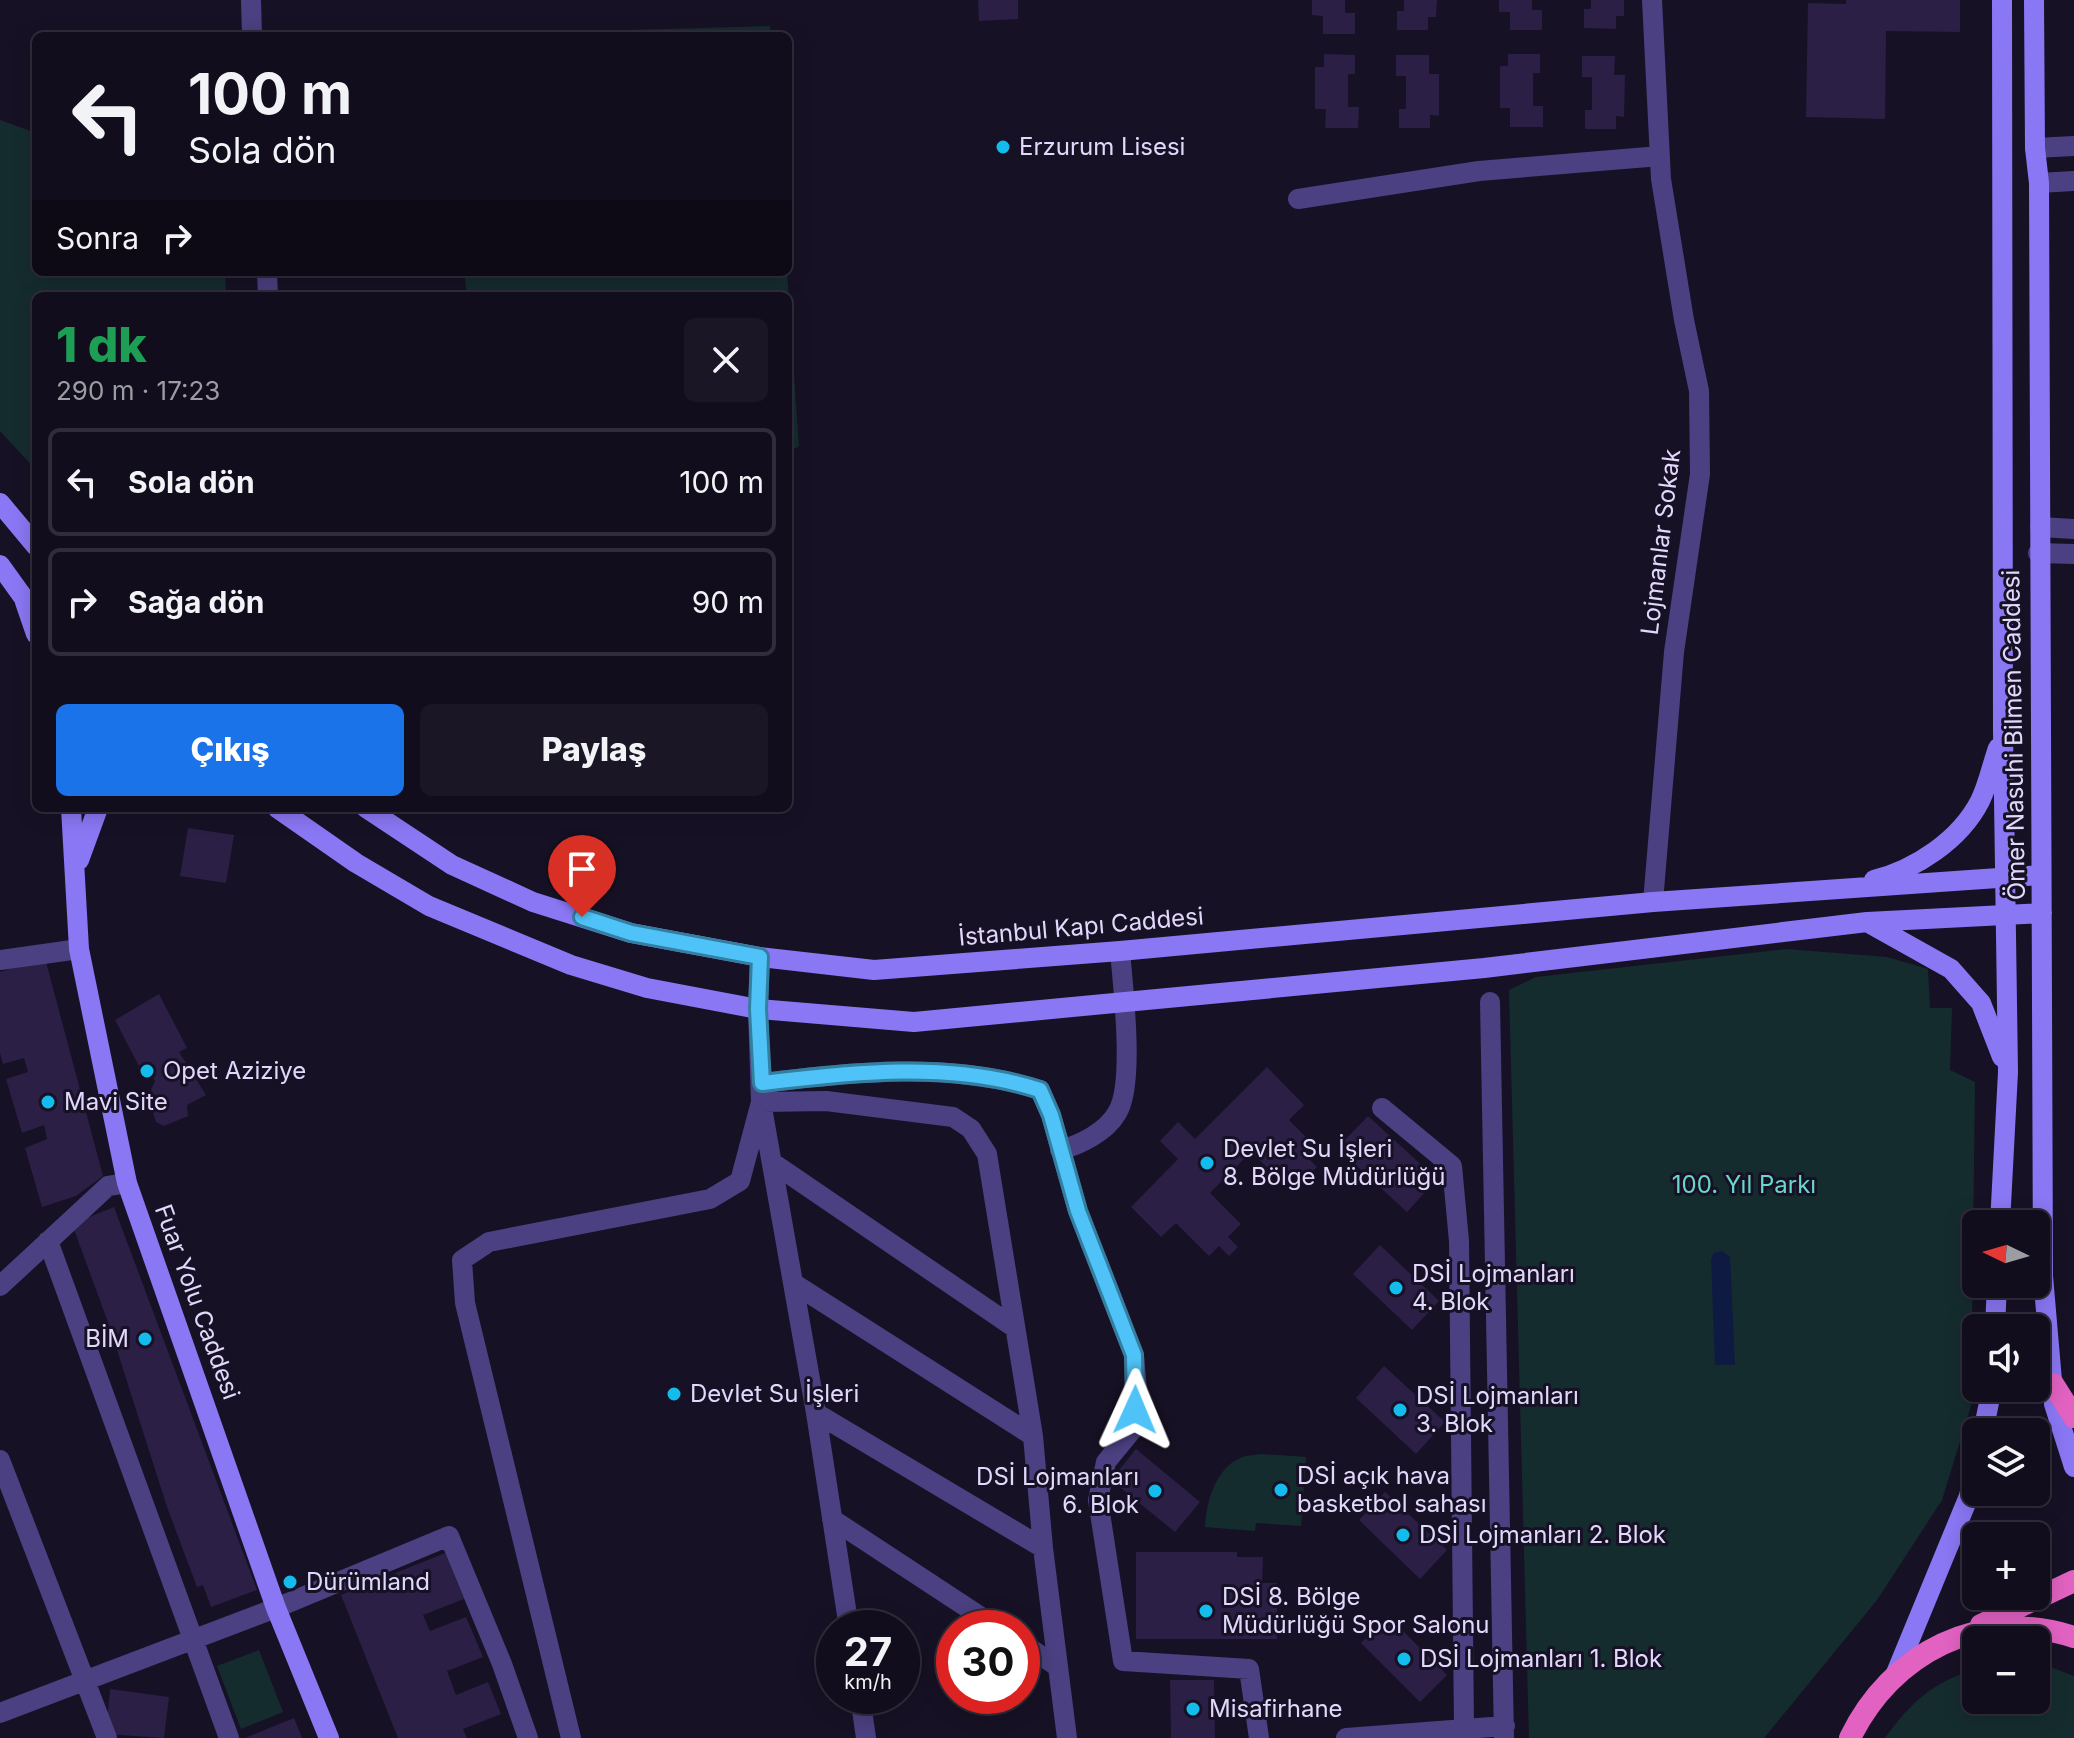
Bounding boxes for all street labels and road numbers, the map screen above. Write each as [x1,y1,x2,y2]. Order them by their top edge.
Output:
street label: Lojmanlar Sokak [1635,447,1686,637]
street label: Ömer Nasuhi Bilmen Caddesi [1996,570,2031,900]
street label: İstanbul Kapı Caddesi [957,901,1205,952]
street label: Fuar Yolu Caddesi [149,1200,246,1403]

